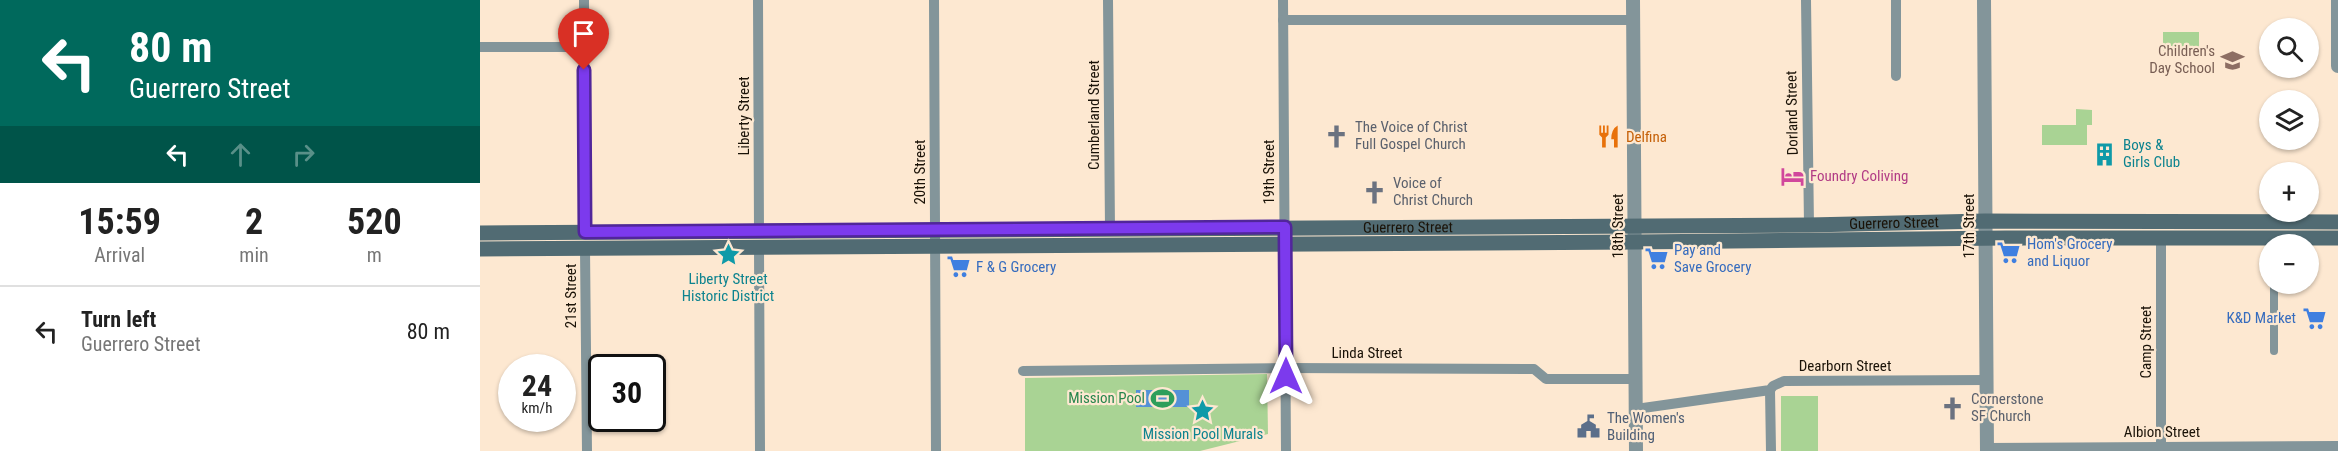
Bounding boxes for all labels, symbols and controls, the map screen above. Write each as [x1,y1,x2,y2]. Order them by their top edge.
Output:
pin [558,8,609,70]
icon: arrive [567,17,600,50]
map controls [2259,18,2319,294]
button: search [2259,18,2319,78]
text: 80 m [129,23,212,72]
icon: left [30,24,108,102]
place label: Children's Day School [2149,42,2215,77]
school or university icon: Children's Day School [2220,47,2246,73]
street label: Cumberland Street [1085,60,1103,170]
street label: Dorland Street [1782,71,1802,155]
text: Guerrero Street [129,73,291,105]
street label: Liberty Street [735,76,753,156]
button: layers [2259,90,2319,150]
place label: The Voice of Christ Full Gospel Church [1355,118,1468,153]
church icon: The Voice of Christ Full Gospel Church [1324,123,1350,149]
restaurant icon: Delfina [1595,124,1621,150]
place label: Delfina [1626,128,1667,146]
place label: Boys & Girls Club [2123,136,2180,171]
icon: left [161,138,194,171]
icon: ahead [224,138,257,171]
icon: right [287,138,320,171]
street label: 20th Street [911,139,929,205]
street label: 19th Street [1260,139,1278,205]
building icon: Boys & Girls Club [2092,141,2118,167]
button: + [2259,162,2319,222]
hotel icon: Foundry Coliving [1779,163,1805,189]
place label: Foundry Coliving [1810,167,1908,185]
place label: Voice of Christ Church [1393,174,1473,209]
church icon: Voice of Christ Church [1362,179,1388,205]
street label: 18th Street [1609,193,1627,259]
street label: 17th Street [1960,193,1978,259]
text: 15:59 [78,201,161,243]
text: 2 [245,201,263,243]
text: 520 [347,201,402,243]
street label: Guerrero Street [1849,213,1939,233]
street label: Guerrero Street [1363,218,1453,237]
button: − [2259,234,2319,294]
place label: Hom's Grocery and Liquor [2027,235,2112,270]
supermarket icon: Hom's Grocery and Liquor [1996,240,2022,266]
place label: Pay and Save Grocery [1674,241,1751,276]
place icon: Liberty Street Historic District [715,242,741,268]
text: Arrival [94,243,145,267]
text: min [239,243,269,267]
text: m [367,243,382,267]
supermarket icon: Pay and Save Grocery [1643,246,1669,272]
supermarket icon: F & G Grocery [945,254,971,280]
place label: F & G Grocery [976,258,1056,276]
street label: 21st Street [562,264,580,328]
place label: Liberty Street Historic District [682,270,774,305]
supermarket icon: K&D Market [2301,305,2327,331]
street label: Camp Street [2137,306,2155,378]
text: Turn left [81,307,156,332]
place label: K&D Market [2226,309,2296,327]
icon: left [30,315,63,348]
text: 80 m [407,319,450,344]
text: Guerrero Street [81,332,201,356]
position arrow [1254,344,1318,408]
street label: Linda Street [1331,344,1403,362]
speed limit sign: 30 [588,354,666,432]
street label: Dearborn Street [1799,357,1891,375]
text: 24 [522,368,552,403]
sports icon: Mission Pool [1150,385,1176,411]
place label: Mission Pool [1068,389,1145,407]
place label: Cornerstone SF Church [1971,390,2043,425]
church icon: Cornerstone SF Church [1940,395,1966,421]
place icon: Mission Pool Murals [1190,397,1216,423]
text: km/h [522,399,552,417]
place label: The Women's Building [1607,409,1685,444]
public building icon: The Women's Building [1576,414,1602,440]
street label: Albion Street [2124,423,2200,441]
place label: Mission Pool Murals [1143,425,1263,443]

